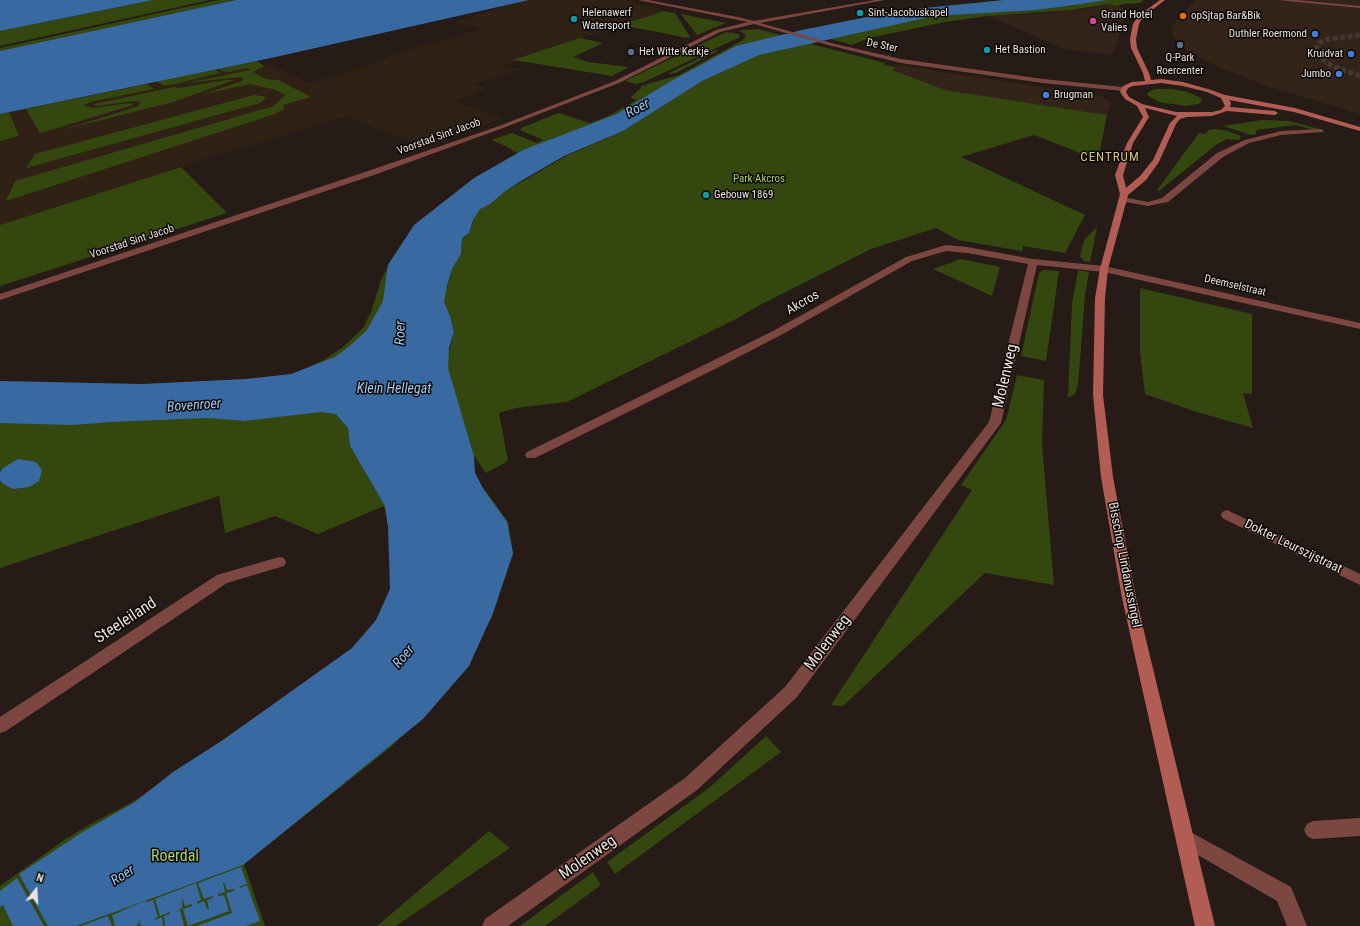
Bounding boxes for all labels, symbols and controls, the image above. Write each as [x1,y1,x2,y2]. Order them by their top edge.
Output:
place label: Helenawerf Watersport [582,6,631,32]
place label: Sint-Jacobuskapel [868,6,948,20]
marker: Sint-Jacobuskapel [855,8,865,18]
place label: Grand Hotel Valies [1101,8,1152,34]
place label: opSjtap Bar&Bik [1191,9,1261,23]
marker: opSjtap Bar&Bik [1178,11,1188,21]
marker: Helenawerf Watersport [569,14,579,24]
marker: Grand Hotel Valies [1088,16,1098,26]
place label: Duthler Roermond [1229,27,1307,41]
marker: Duthler Roermond [1310,29,1320,39]
street label: De Ster [865,36,899,56]
marker: Q-Park Roercenter [1175,40,1185,50]
place label: Het Bastion [995,43,1046,57]
place label: Het Witte Kerkje [639,45,709,59]
marker: Het Bastion [982,45,992,55]
marker: Het Witte Kerkje [626,47,636,57]
place label: Kruidvat [1307,47,1343,61]
marker: Kruidvat [1346,49,1356,59]
place label: Q-Park Roercenter [1156,51,1204,77]
place label: Jumbo [1301,67,1331,81]
marker: Jumbo [1334,69,1344,79]
place label: Brugman [1054,88,1093,102]
marker: Brugman [1041,90,1051,100]
water label: Roer [623,96,653,122]
street label: Voorstad Sint Jacob [395,116,483,158]
district label: CENTRUM [1080,150,1140,166]
park label: Park Akcros [733,172,785,186]
place label: Gebouw 1869 [714,188,773,202]
marker: Gebouw 1869 [701,190,711,200]
street label: Voorstad Sint Jacob [88,222,176,262]
street label: Deemselstraat [1203,273,1267,299]
street label: Akcros [784,287,822,319]
water label: Roer [392,321,410,345]
street label: Molenweg [989,342,1023,410]
water label: Klein Hellegat [357,381,431,397]
water label: Bovenroer [166,396,222,416]
street label: Bisschop Lindanussingel [1104,501,1144,629]
street label: Dokter Leurszijstraat [1242,517,1344,577]
street label: Steeleiland [91,594,161,648]
street label: Molenweg [801,611,855,675]
water label: Roer [390,642,418,672]
street label: Molenweg [556,832,620,884]
park label: Roerdal [151,847,199,867]
water label: Roer [108,862,138,890]
north arrow [16,870,56,910]
text: N [35,871,45,885]

